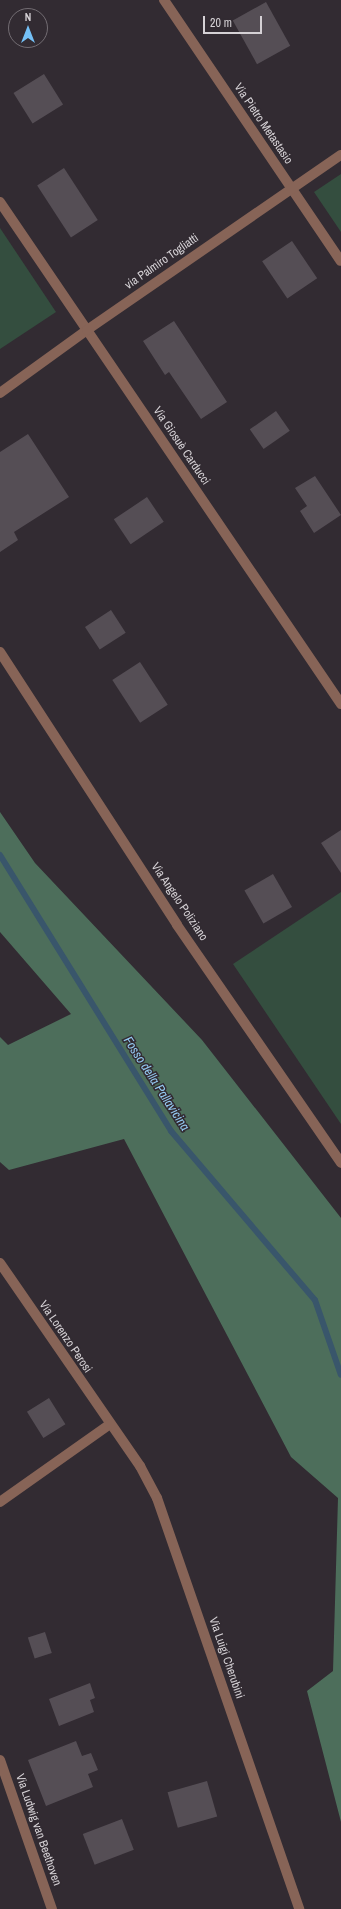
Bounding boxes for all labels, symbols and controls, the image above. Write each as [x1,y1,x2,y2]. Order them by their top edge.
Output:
north arrow [8,8,48,48]
scale bar [205,8,264,34]
text: N [25,10,31,24]
text: 20 m [210,15,232,31]
street label: Via Pietro Metastasio [231,81,295,167]
street label: via Palmiro Togliatti [122,231,202,293]
street label: Via Giosuè Carducci [150,404,212,488]
street label: Via Angelo Poliziano [147,860,211,944]
water label: Fosso della Pallavicina [120,1034,192,1134]
street label: Via Lorenzo Perosi [36,1298,94,1376]
street label: Via Luigi Cherubini [205,1615,247,1701]
street label: Via Ludwig van Beethoven [12,1772,64,1888]

